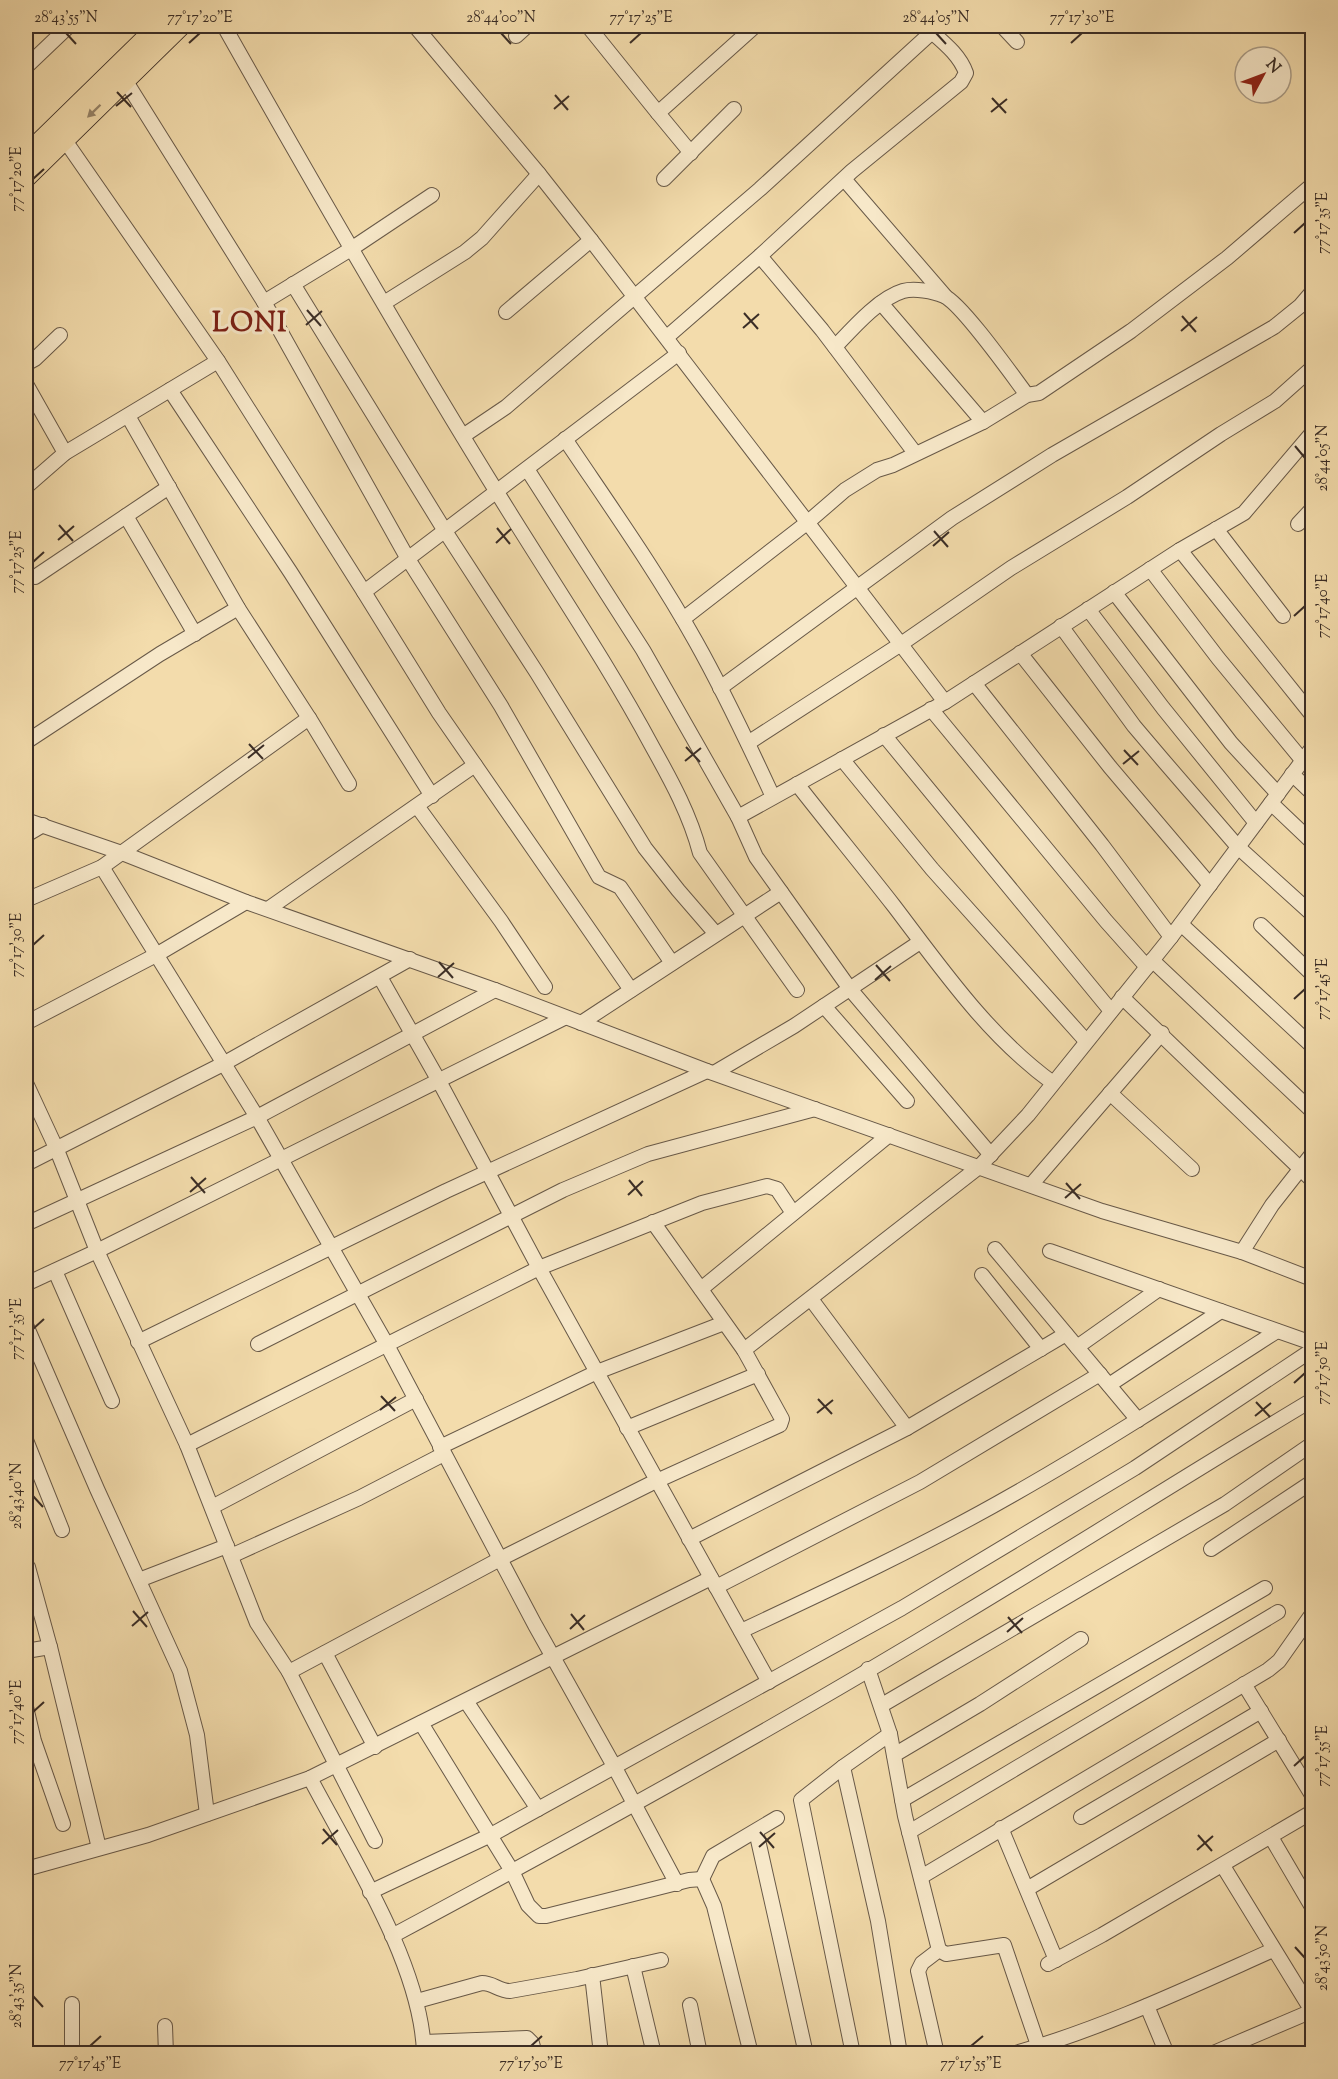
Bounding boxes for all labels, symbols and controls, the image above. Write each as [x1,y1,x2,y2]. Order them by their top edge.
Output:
text: 28°43'55"N [34,8,98,29]
text: 77°17'20"E [167,8,233,29]
text: 28°44'00"N [466,8,536,29]
text: 77°17'25"E [610,8,673,29]
text: 28°44'05"N [903,8,969,29]
text: 77°17'30"E [1050,8,1114,29]
north arrow [1233,45,1293,105]
text: N [1260,54,1285,79]
one-way arrow [87,103,101,117]
text: 77°17'20"E [7,146,28,212]
text: 77°17'35"E [1313,192,1334,254]
district label: LONI [212,305,288,344]
text: 28°44'05"N [1313,425,1334,491]
text: 77°17'25"E [7,531,28,594]
text: 77°17'40"E [1313,574,1334,638]
text: 77°17'30"E [7,913,28,977]
text: 77°17'45"E [1313,958,1334,1020]
text: 77°17'35"E [7,1298,28,1360]
text: 77°17'50"E [1313,1341,1334,1405]
text: 28°43'40"N [7,1463,28,1529]
text: 77°17'40"E [7,1680,28,1744]
text: 77°17'55"E [1313,1725,1334,1787]
text: 28°43'50"N [1313,1925,1334,1991]
text: 28°43'35"N [7,1964,28,2028]
text: 77°17'45"E [59,2054,121,2075]
text: 77°17'50"E [499,2054,563,2075]
text: 77°17'55"E [940,2054,1002,2075]

